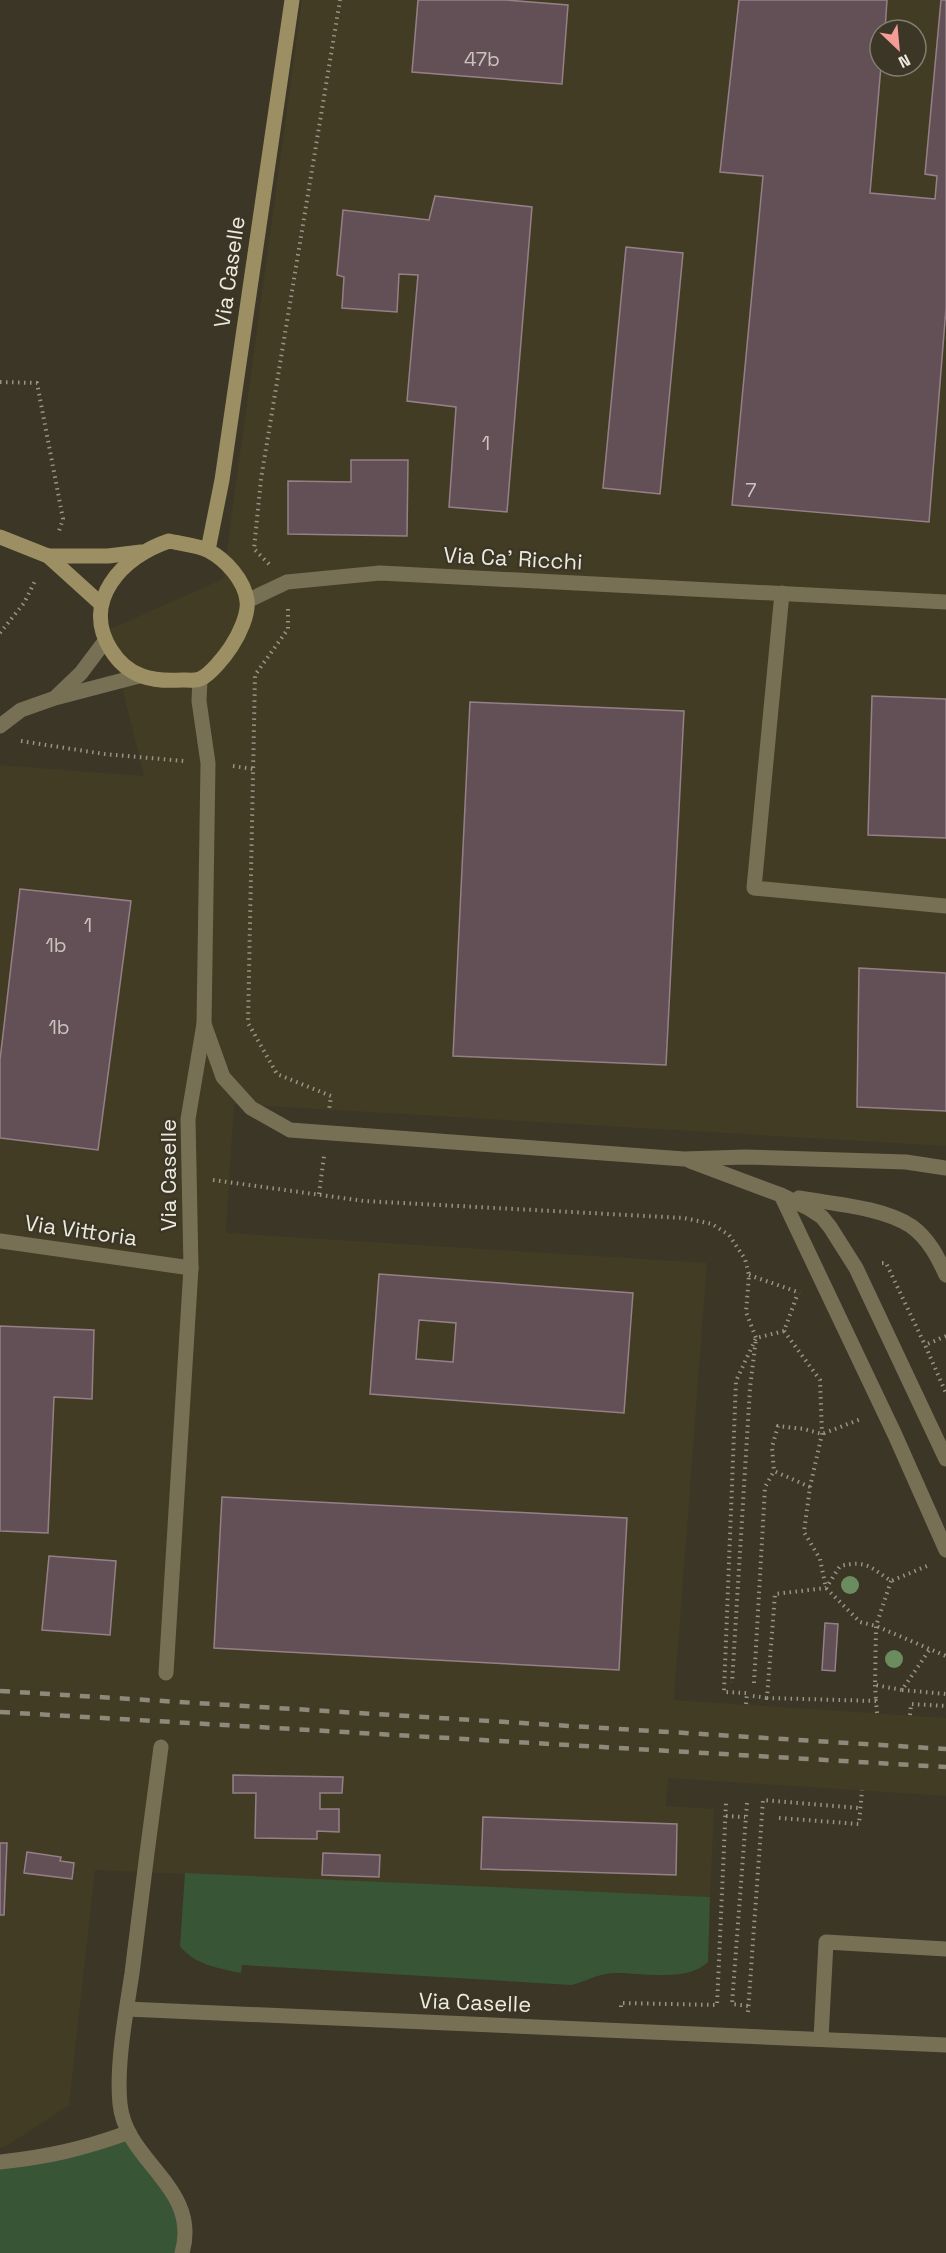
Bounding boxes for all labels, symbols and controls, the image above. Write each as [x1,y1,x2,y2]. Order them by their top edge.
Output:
north arrow [868,18,928,78]
house number: 47b [464,46,500,72]
text: N [895,49,914,73]
street label: Via Caselle [207,214,251,330]
house number: 1 [482,430,490,456]
house number: 7 [745,477,757,503]
street label: Via Ca' Ricchi [443,540,583,576]
house number: 1 [84,912,92,938]
house number: 1b [45,932,67,958]
house number: 1b [48,1014,70,1040]
street label: Via Caselle [154,1119,182,1231]
street label: Via Vittoria [23,1208,139,1252]
street label: Via Caselle [418,1986,532,2018]

